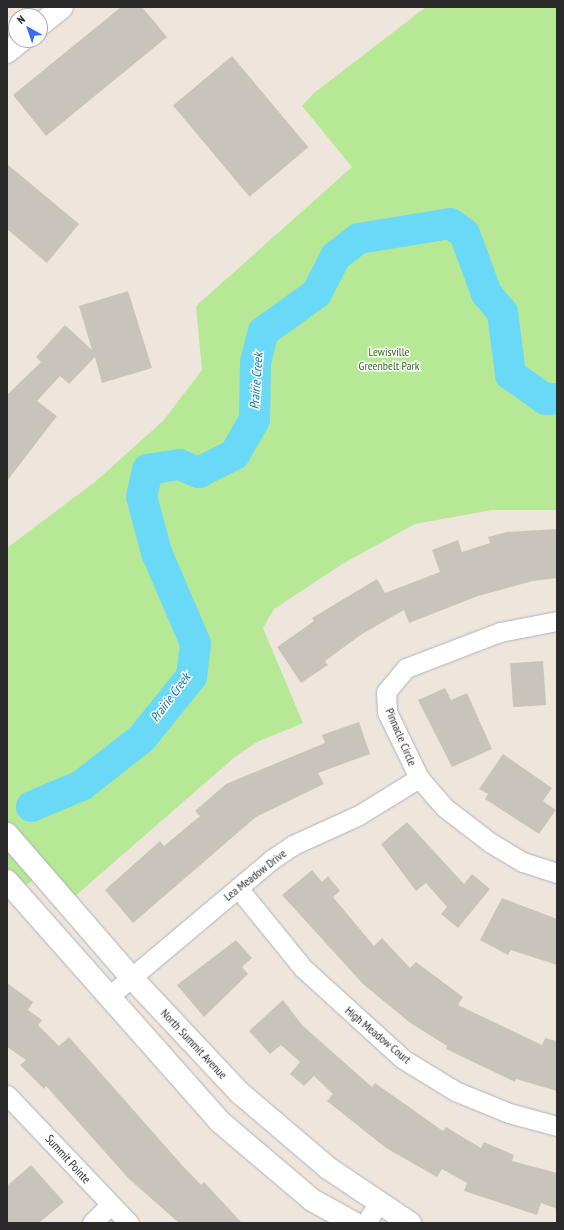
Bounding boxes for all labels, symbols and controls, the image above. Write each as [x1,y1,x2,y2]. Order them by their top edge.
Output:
north arrow [8,8,48,48]
text: N [14,12,28,27]
park label: Lewisville Greenbelt Park [359,345,419,373]
water label: Prairie Creek [247,352,267,410]
water label: Prairie Creek [148,671,194,725]
street label: Pinnacle Circle [382,706,420,768]
street label: Lea Meadow Drive [221,846,289,904]
street label: High Meadow Court [342,1003,414,1067]
street label: North Summit Avenue [158,1006,230,1082]
street label: Summit Pointe [42,1132,94,1186]

